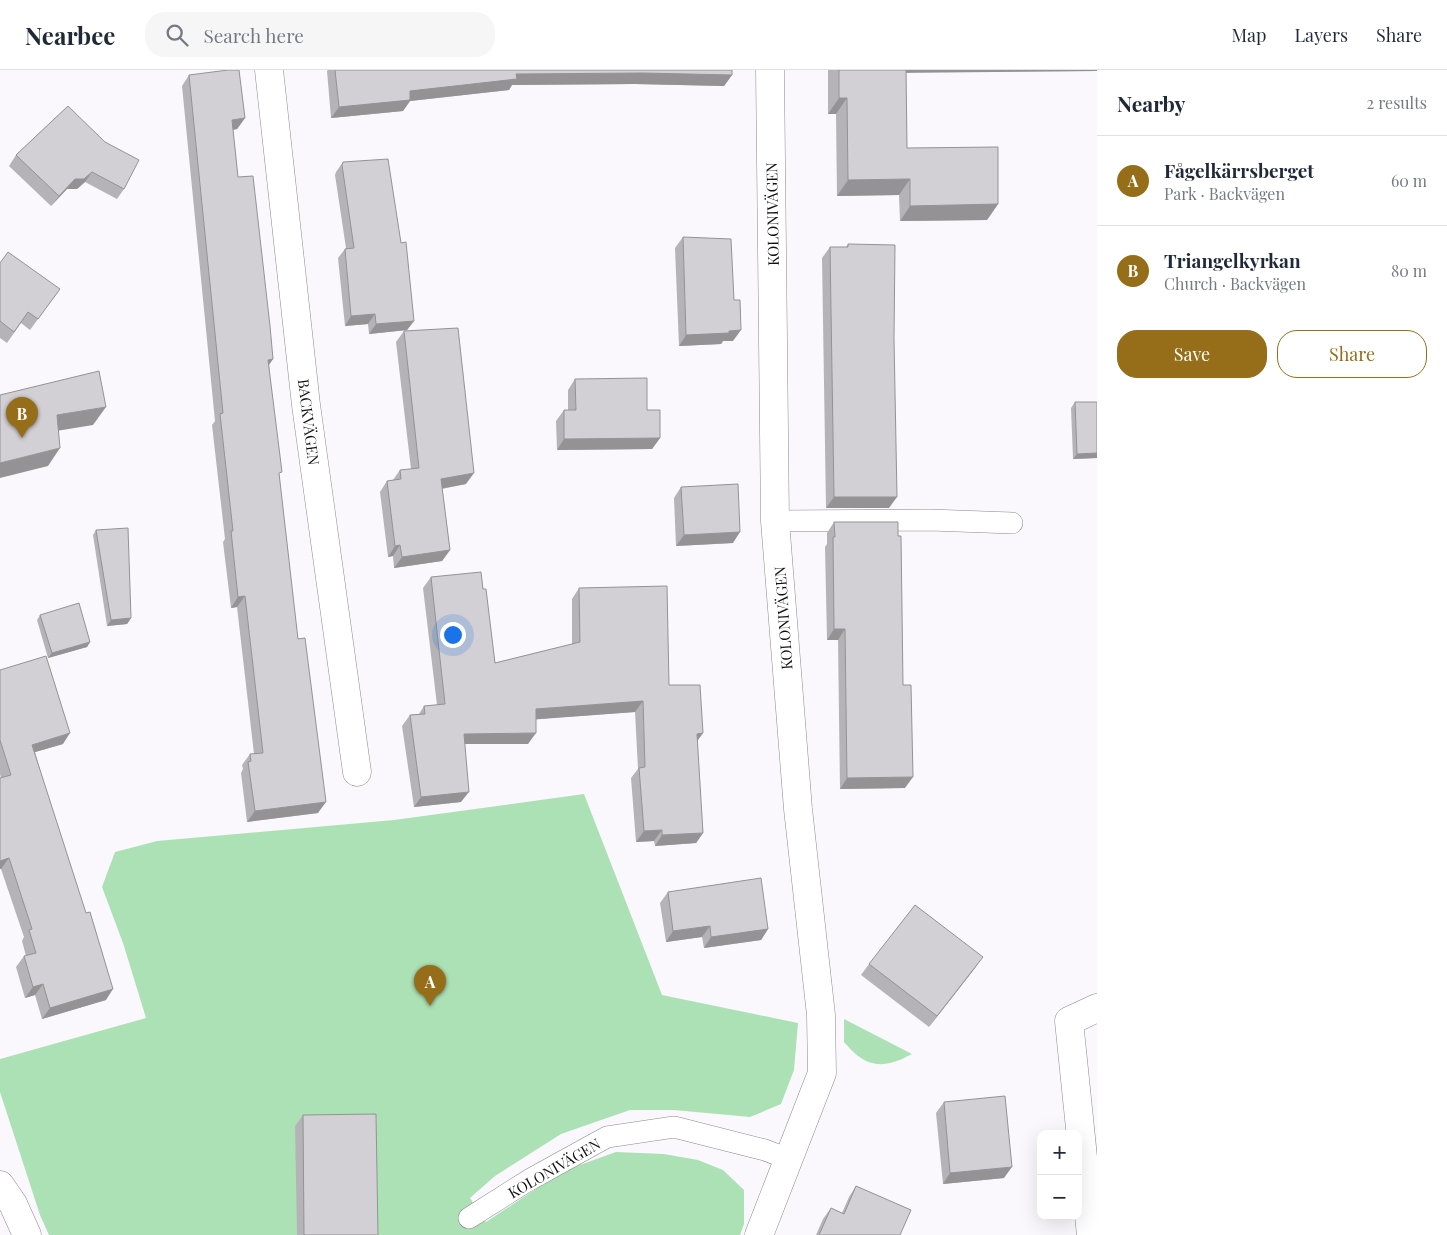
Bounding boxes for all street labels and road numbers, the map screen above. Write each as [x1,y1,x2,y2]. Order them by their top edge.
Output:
street label: KOLONIVÄGEN [761,162,783,266]
street label: BACKVÄGEN [294,378,324,467]
street label: KOLONIVÄGEN [769,565,797,670]
street label: KOLONIVÄGEN [504,1133,604,1203]

